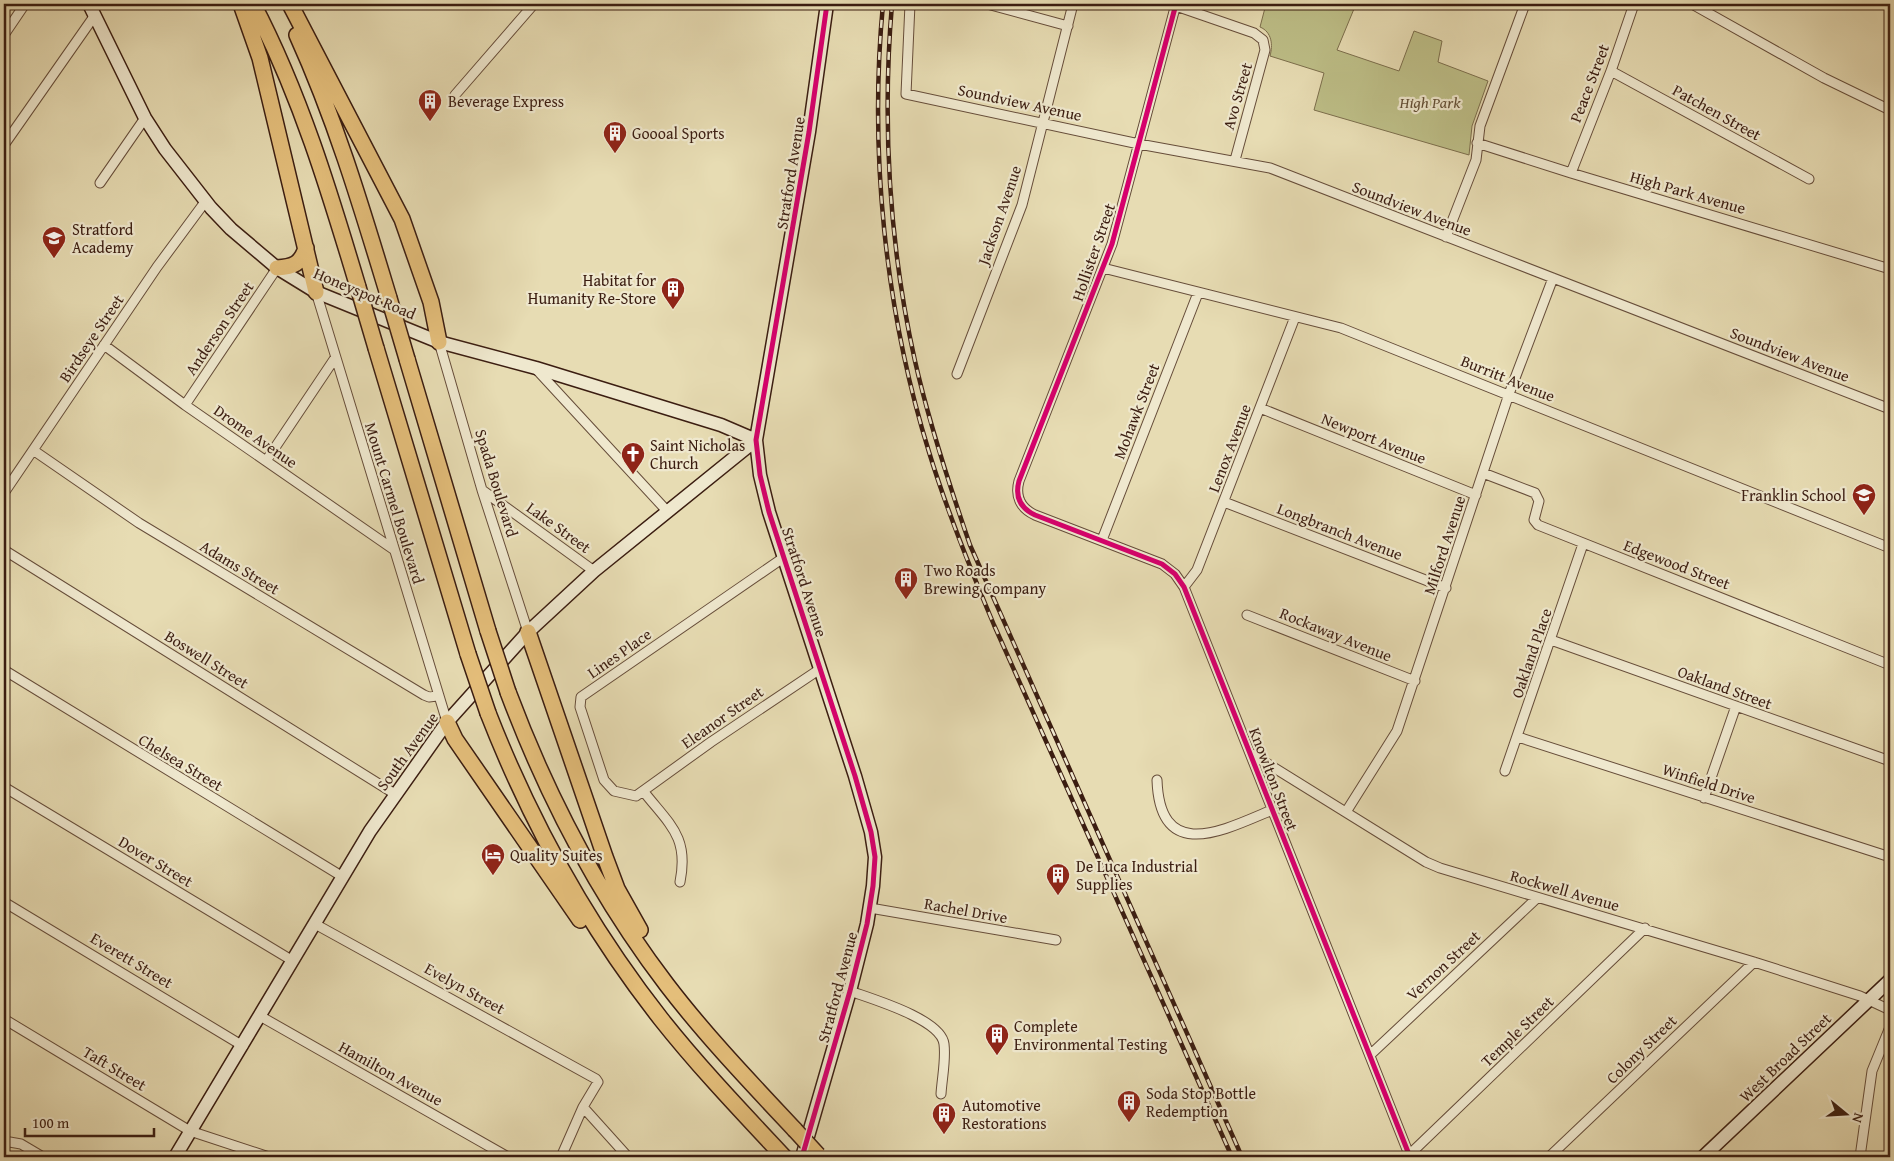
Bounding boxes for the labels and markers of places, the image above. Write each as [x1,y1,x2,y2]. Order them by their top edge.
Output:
building icon: Beverage Express [417,88,443,122]
place label: Beverage Express [448,89,564,113]
building icon: Goooal Sports [602,120,628,154]
place label: Goooal Sports [632,121,725,145]
place label: Stratford Academy [72,217,134,259]
school or university icon: Stratford Academy [41,225,67,259]
place label: Habitat for Humanity Re-Store [528,268,656,310]
building icon: Habitat for Humanity Re-Store [660,276,686,310]
place label: Saint Nicholas Church [650,433,745,475]
church icon: Saint Nicholas Church [620,441,646,475]
school or university icon: Franklin School [1851,482,1877,516]
place label: Franklin School [1741,483,1847,507]
place label: Two Roads Brewing Company [924,558,1046,600]
building icon: Two Roads Brewing Company [893,566,919,600]
hotel icon: Quality Suites [480,842,506,876]
place label: Quality Suites [510,843,603,867]
place label: De Luca Industrial Supplies [1076,854,1198,896]
building icon: De Luca Industrial Supplies [1045,862,1071,896]
place label: Complete Environmental Testing [1014,1014,1167,1056]
building icon: Complete Environmental Testing [984,1022,1010,1056]
place label: Soda Stop Bottle Redemption [1146,1081,1256,1123]
building icon: Soda Stop Bottle Redemption [1116,1089,1142,1123]
place label: Automotive Restorations [962,1093,1047,1135]
building icon: Automotive Restorations [931,1101,957,1135]

